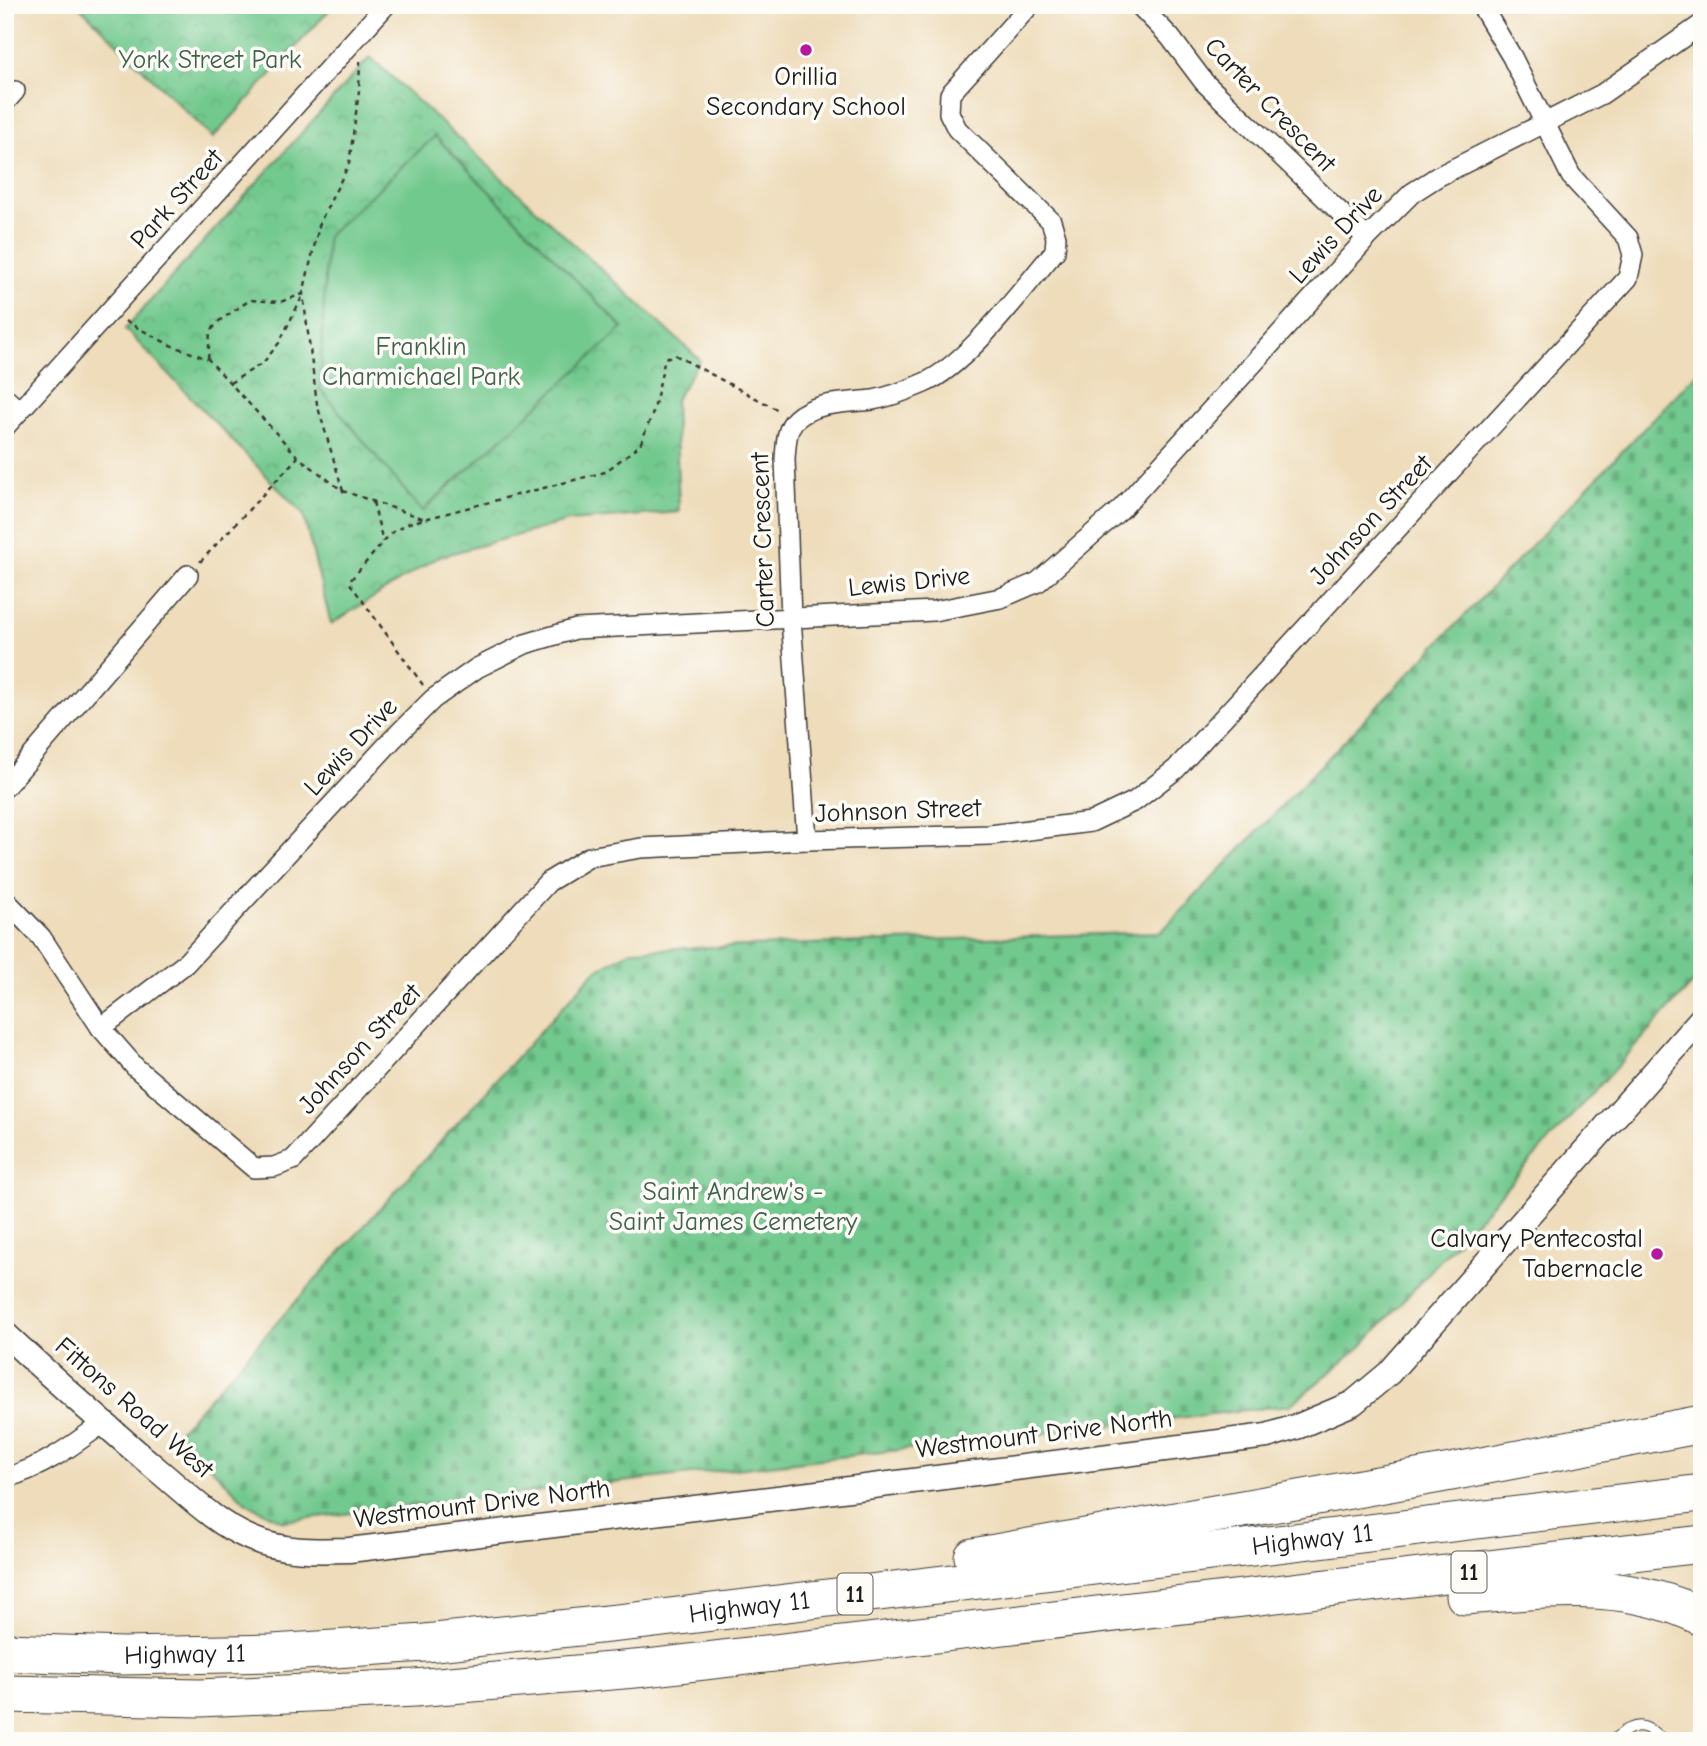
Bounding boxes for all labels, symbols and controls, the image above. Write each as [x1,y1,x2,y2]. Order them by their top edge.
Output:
street label: Carter Crescent [1198,32,1343,180]
marker: Orillia Secondary School [798,42,814,58]
park label: York Street Park [119,45,302,75]
place label: Orillia Secondary School [706,62,906,122]
street label: Park Street [125,142,231,255]
street label: Lewis Drive [1283,180,1389,290]
park label: Franklin Charmichael Park [322,332,520,392]
street label: Johnson Street [1303,448,1440,591]
street label: Carter Crescent [745,450,781,628]
street label: Lewis Drive [847,561,971,603]
street label: Lewis Drive [298,692,404,802]
street label: Johnson Street [814,793,983,829]
street label: Johnson Street [292,977,429,1120]
park label: Saint Andrew's - Saint James Cemetery [609,1177,858,1237]
place label: Calvary Pentecostal Tabernacle [1430,1224,1643,1284]
marker: Calvary Pentecostal Tabernacle [1649,1246,1665,1262]
street label: Fittons Road West [49,1331,220,1486]
street label: Westmount Drive North [914,1403,1174,1465]
street label: Westmount Drive North [352,1473,612,1535]
street label: Highway 11 [1250,1518,1375,1562]
road number: 11 [1452,1552,1486,1592]
road number: 11 [838,1574,872,1614]
street label: Highway 11 [687,1585,812,1630]
street label: Highway 11 [124,1639,246,1671]

